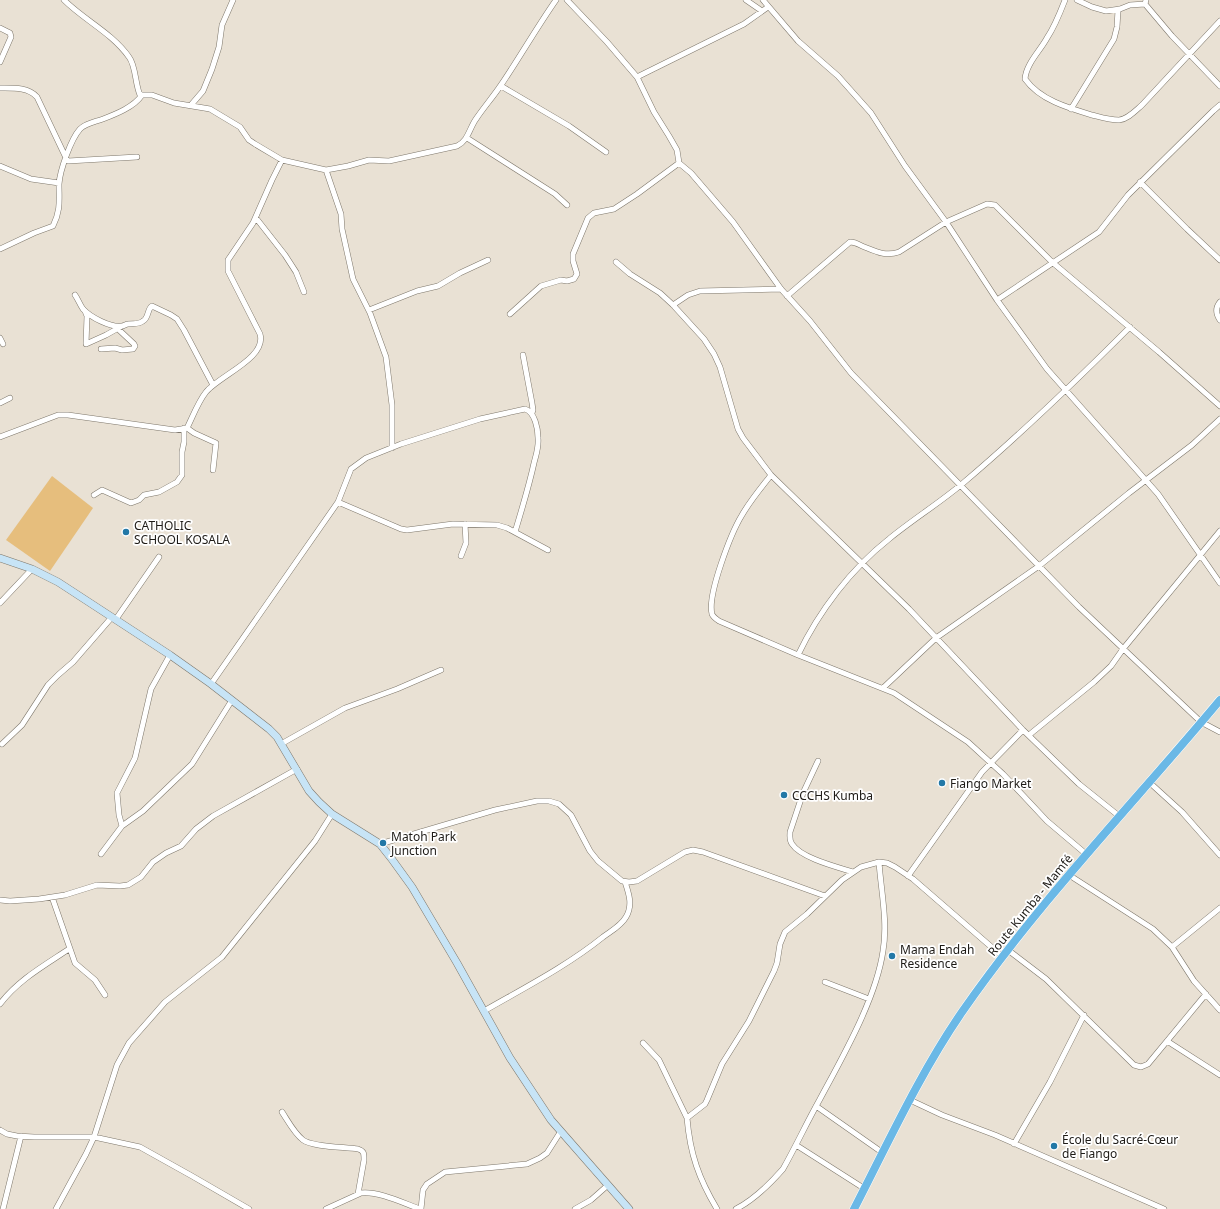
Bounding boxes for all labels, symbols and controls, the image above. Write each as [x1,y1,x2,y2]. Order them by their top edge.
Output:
place label: CATHOLIC SCHOOL KOSALA [134,517,230,548]
marker: CATHOLIC SCHOOL KOSALA [121,527,131,537]
place label: Fiango Market [950,775,1032,792]
marker: Fiango Market [937,778,947,788]
place label: CCCHS Kumba [792,787,873,804]
marker: CCCHS Kumba [779,790,789,800]
place label: Matoh Park Junction [390,828,457,859]
marker: Matoh Park Junction [378,838,388,848]
street label: Route Kumba - Mamfé [984,850,1077,959]
place label: Mama Endah Residence [900,941,974,972]
marker: Mama Endah Residence [887,951,897,961]
place label: École du Sacré-Cœur de Fiango [1062,1131,1178,1162]
marker: École du Sacré-Cœur de Fiango [1049,1141,1059,1151]

